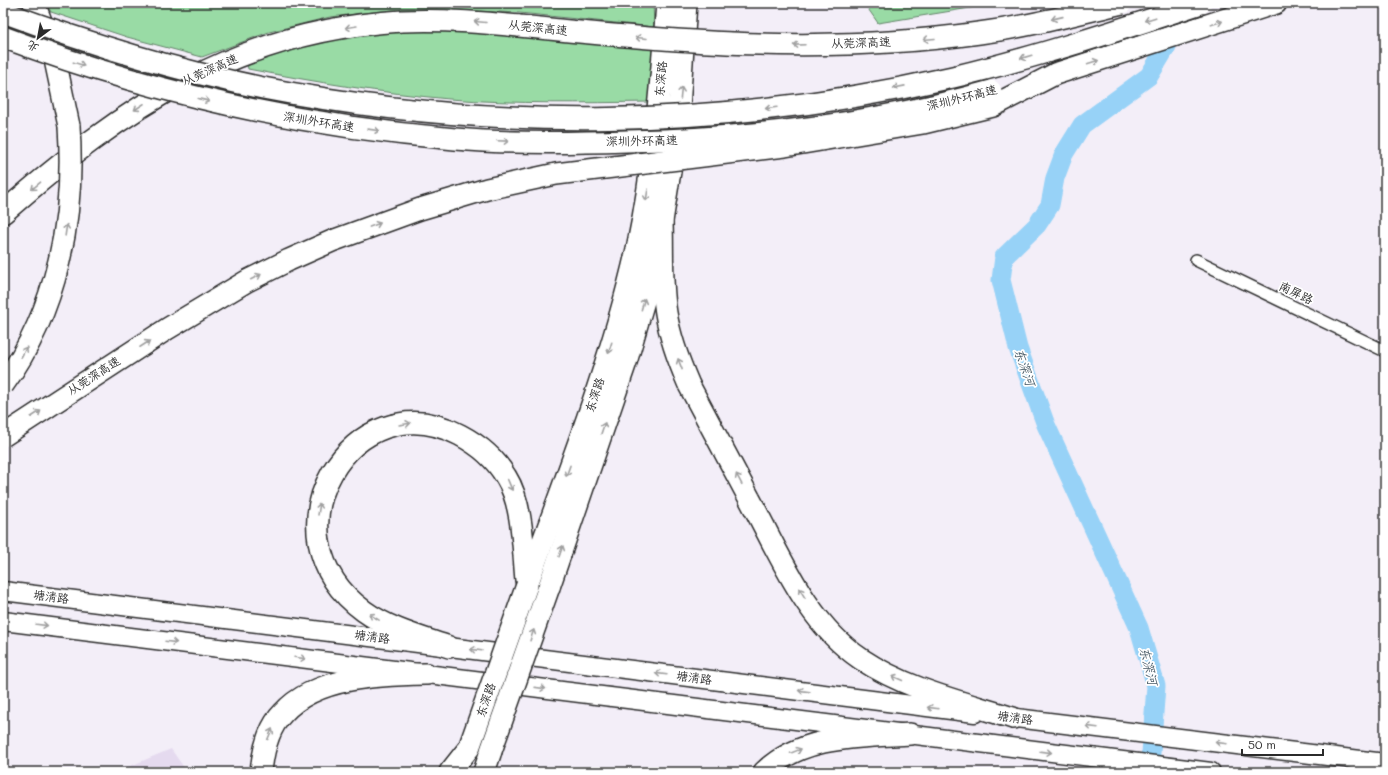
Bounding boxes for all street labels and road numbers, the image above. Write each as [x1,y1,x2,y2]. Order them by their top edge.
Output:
street label: 从莞深高速 [507,16,569,38]
street label: 从莞深高速 [831,33,891,51]
street label: 从莞深高速 [179,50,240,89]
street label: 东深路 [650,60,670,98]
street label: 深圳外环高速 [925,81,999,114]
street label: 深圳外环高速 [282,107,356,135]
street label: 深圳外环高速 [606,131,678,149]
street label: 南屏路 [1277,277,1316,307]
street label: 从莞深高速 [64,352,123,398]
street label: 东深路 [581,375,607,414]
street label: 塘清路 [32,586,70,606]
street label: 塘清路 [353,626,391,646]
street label: 塘清路 [675,667,713,687]
street label: 东深路 [472,680,498,719]
street label: 塘清路 [996,707,1034,727]

